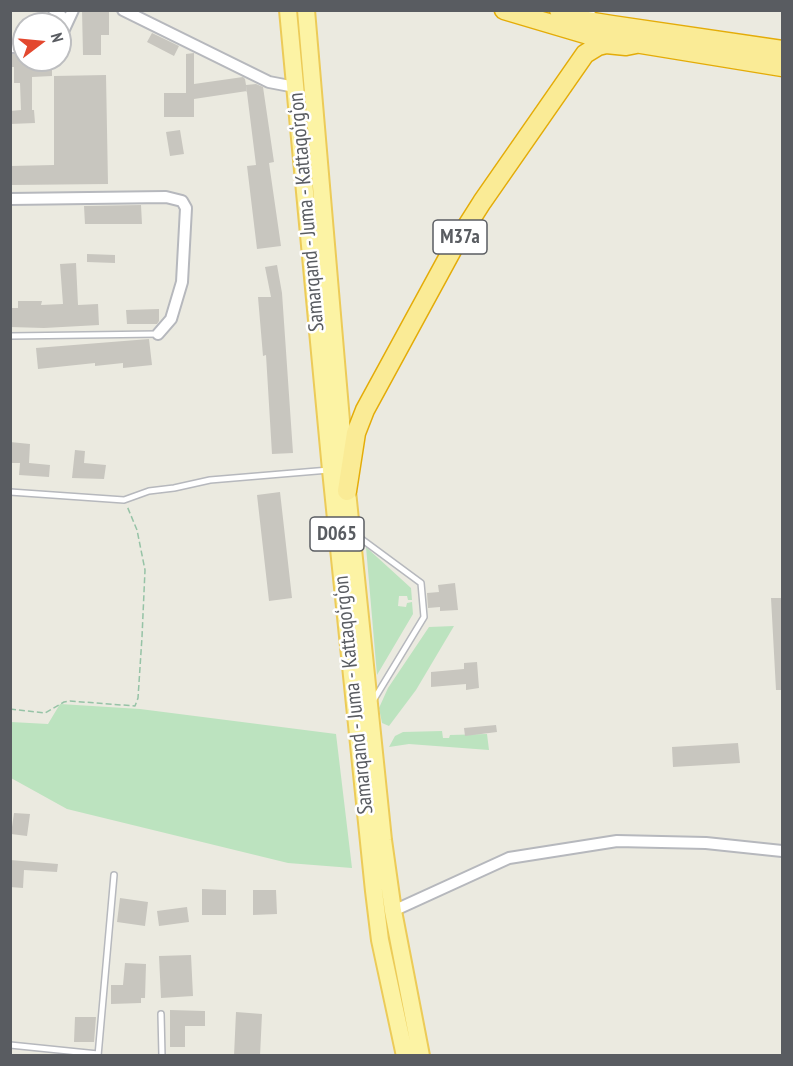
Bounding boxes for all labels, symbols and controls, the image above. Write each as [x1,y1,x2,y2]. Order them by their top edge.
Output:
north arrow [12,12,72,72]
text: N [47,31,68,44]
street label: Samarqand - Juma - Kattaqo‘rg‘on [284,91,330,333]
road number: M37a [433,220,487,254]
road number: D065 [310,517,364,551]
street label: Samarqand - Juma - Kattaqo‘rg‘on [329,574,379,816]

